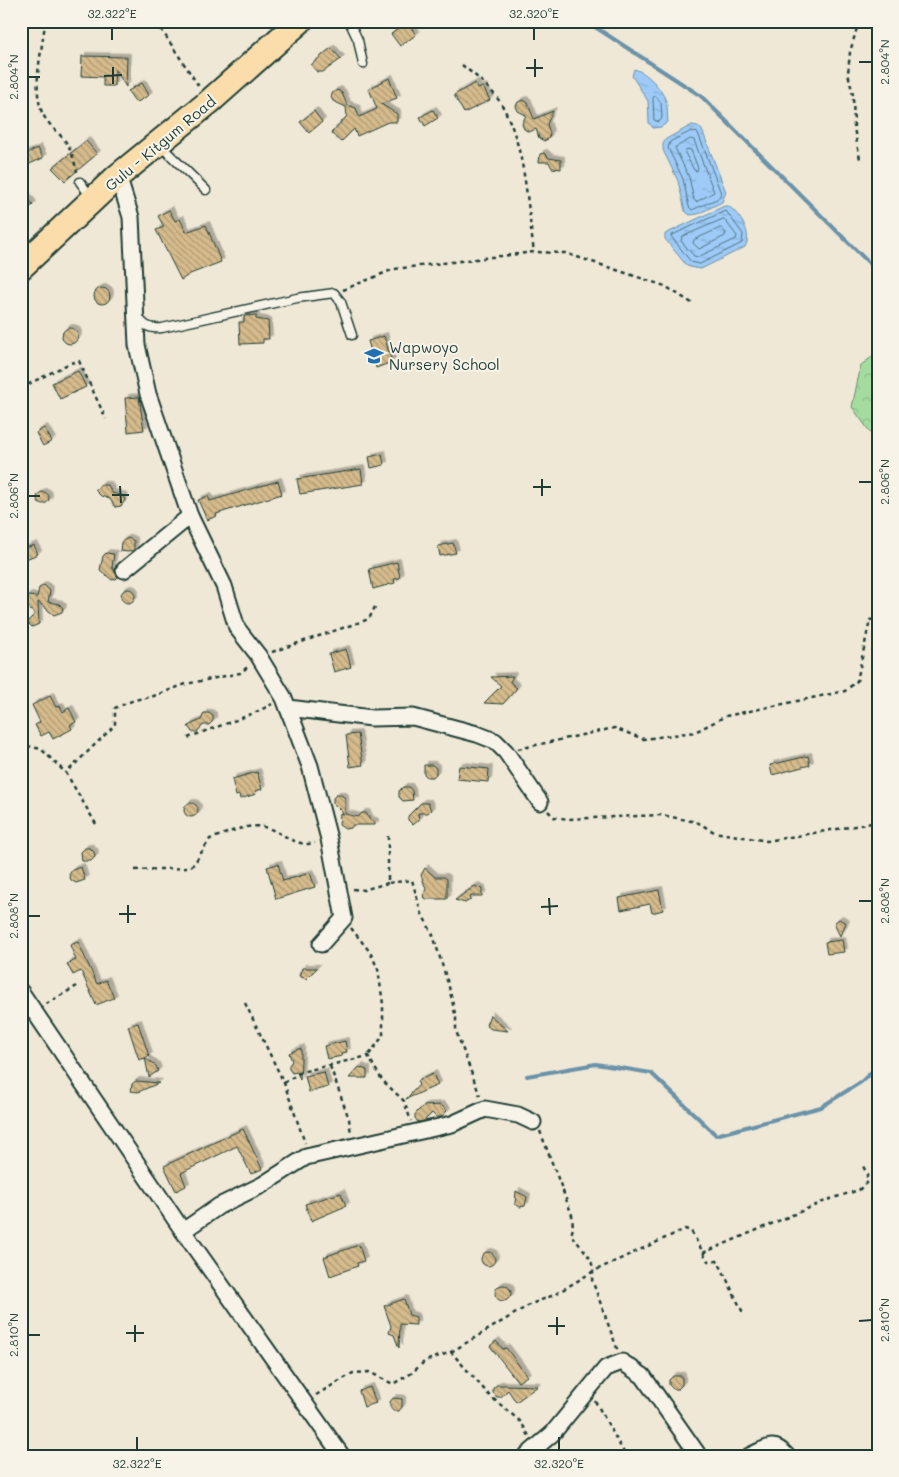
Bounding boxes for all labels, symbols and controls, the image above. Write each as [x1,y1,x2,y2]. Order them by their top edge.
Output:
text: 32.322°E [87,5,137,21]
text: 32.320°E [509,5,559,21]
text: 2.804°N [876,39,892,85]
text: 2.804°N [5,54,21,100]
street label: Gulu - Kitgum Road [101,91,219,195]
place label: Wapwoyo Nursery School [389,337,500,374]
school or university icon: Wapwoyo Nursery School [363,345,385,367]
text: 2.806°N [876,459,892,505]
text: 2.806°N [5,473,21,519]
text: 2.808°N [876,878,892,924]
text: 2.808°N [5,893,21,939]
text: 2.810°N [876,1298,892,1342]
text: 2.810°N [5,1313,21,1357]
text: 32.322°E [112,1455,162,1471]
text: 32.320°E [534,1455,584,1471]

